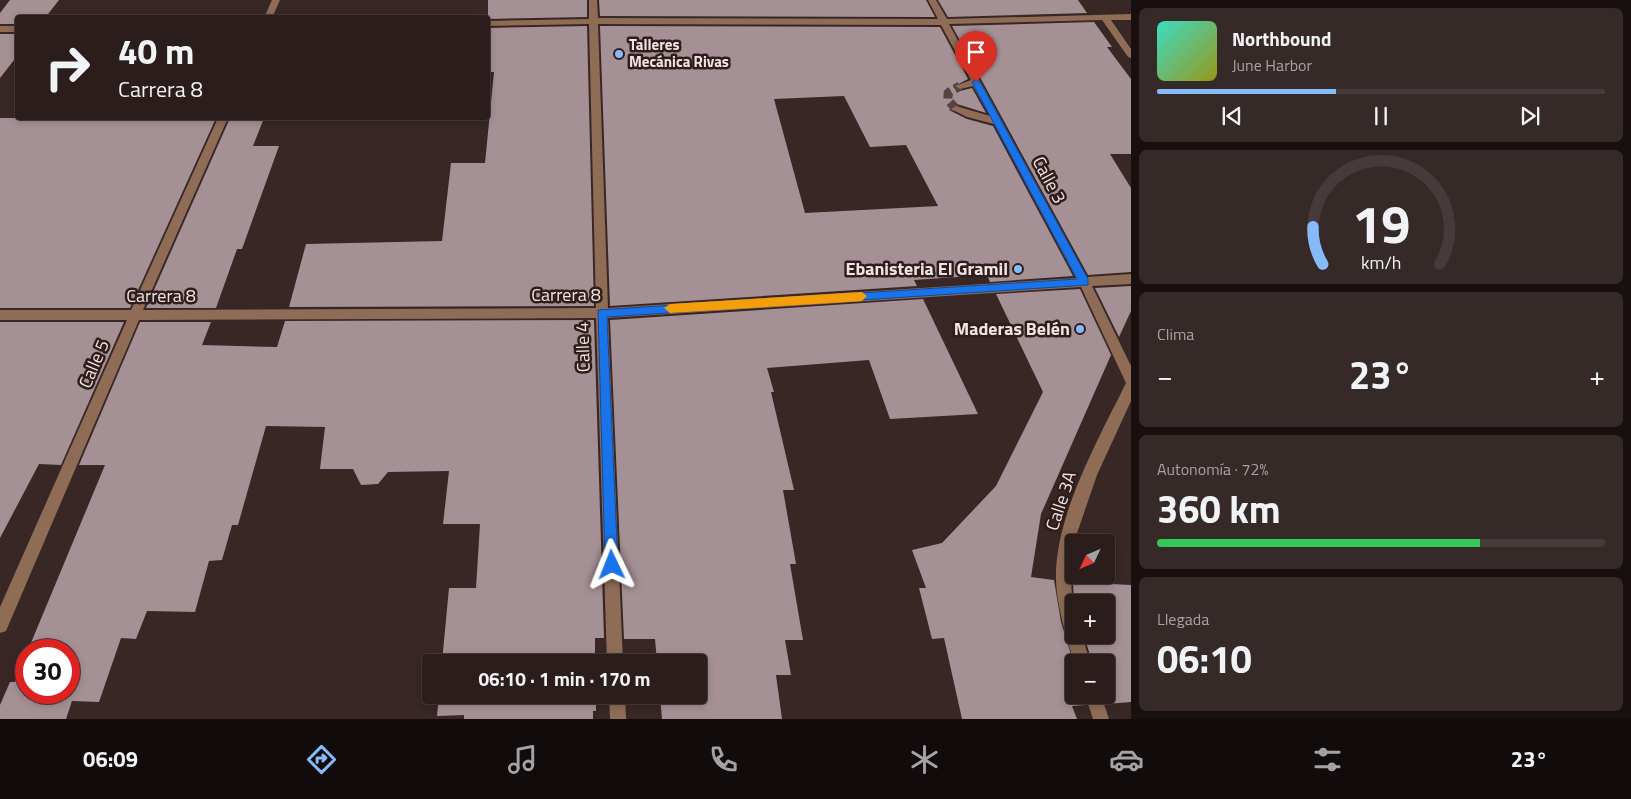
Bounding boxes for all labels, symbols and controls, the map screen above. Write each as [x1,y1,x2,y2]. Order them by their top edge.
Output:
text: 40 m [118,24,194,78]
text: Northbound [1232,24,1332,53]
pin [955,31,997,82]
place label: Talleres Mecánica Rivas [629,33,729,73]
icon: right [35,35,100,100]
icon: arrive [962,38,990,66]
marker: Talleres Mecánica Rivas [613,48,625,60]
text: June Harbor [1232,53,1312,77]
text: Carrera 8 [118,72,203,106]
icon: previous [1218,102,1246,130]
icon: pause [1367,102,1395,130]
icon: next [1516,102,1544,130]
street label: Calle 3 [1026,151,1073,208]
text: 19 [1352,184,1410,263]
text: km/h [1361,249,1401,276]
place label: Ebanisteria El Gramil [845,255,1008,282]
marker: Ebanisteria El Gramil [1012,263,1024,275]
street label: Carrera 8 [531,281,601,308]
street label: Carrera 8 [126,282,196,309]
place label: Maderas Belén [954,315,1070,342]
street label: Calle 4 [568,321,597,373]
text: Clima [1157,322,1194,346]
marker: Maderas Belén [1074,323,1086,335]
street label: Calle 5 [71,335,116,392]
text: 23° [1349,346,1413,404]
text: − [1157,354,1173,397]
text: + [1589,354,1605,397]
text: Autonomía · 72% [1157,457,1268,481]
street label: Calle 3A [1038,467,1083,534]
text: 360 km [1157,480,1281,538]
north arrow [1065,534,1115,584]
map controls [1065,534,1115,704]
position arrow [585,538,637,590]
button: + [1065,594,1115,644]
text: Llegada [1157,607,1209,631]
text: 06:10 [1157,630,1252,688]
speed limit sign: 30 [15,639,80,704]
button: − [1065,654,1115,704]
text: 06:10 · 1 min · 170 m [478,664,651,693]
text: 06:09 [83,742,138,776]
icon: directions [304,742,339,777]
icon: music [505,742,540,777]
icon: phone [706,742,741,777]
icon: climate [907,742,942,777]
icon: car [1109,742,1144,777]
icon: filters [1310,742,1345,777]
text: 23° [1511,742,1548,776]

